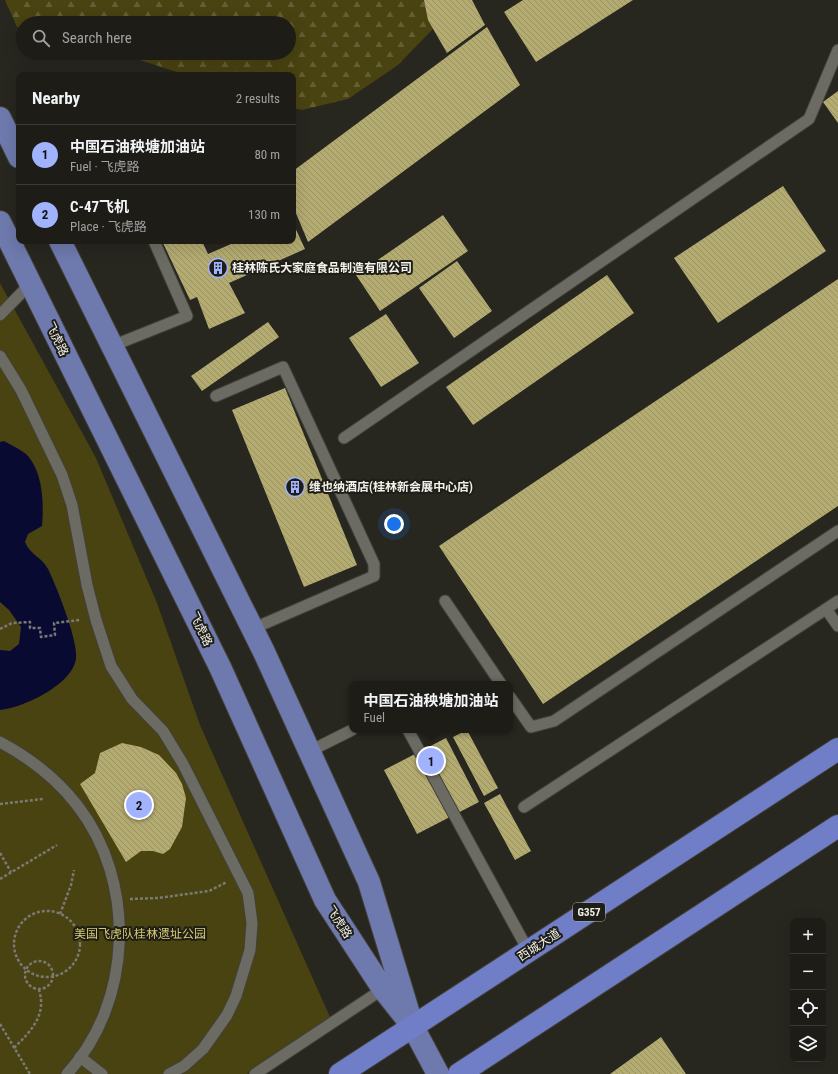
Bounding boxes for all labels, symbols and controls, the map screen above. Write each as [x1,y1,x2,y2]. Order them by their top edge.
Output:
search box [16,16,296,60]
icon: search [30,27,52,49]
text: Search here [62,29,132,47]
text: Nearby [32,88,80,108]
text: 2 results [236,91,280,106]
text: 中国石油秧塘加油站 [70,138,205,156]
text: 1 [42,147,48,162]
text: 80 m [254,147,280,162]
text: Fuel · 飞虎路 [70,159,140,174]
text: C-47飞机 [70,198,129,216]
text: 2 [42,207,48,222]
text: 130 m [248,207,280,222]
text: Place · 飞虎路 [70,219,147,234]
building icon: 桂林陈氏大家庭食品制造有限公司 [207,257,229,279]
place label: 桂林陈氏大家庭食品制造有限公司 [232,261,412,275]
street label: 飞虎路 [43,320,71,358]
building icon: 维也纳酒店(桂林新会展中心店) [284,476,306,498]
place label: 维也纳酒店(桂林新会展中心店) [309,480,473,494]
your location [384,514,404,534]
street label: 飞虎路 [187,610,215,648]
popup [349,681,513,733]
text: 中国石油秧塘加油站 [363,692,499,710]
text: Fuel [363,710,385,725]
pin: 1 [418,746,444,776]
pin: 2 [126,790,152,820]
street label: 飞虎路 [323,903,355,941]
road number: G357 [573,903,605,921]
map controls [790,918,826,1062]
button: + [790,918,826,954]
street label: 西城大道 [515,926,563,964]
park label: 美国飞虎队桂林遗址公园 [74,927,206,941]
button: − [790,954,826,990]
button: locate [790,990,826,1026]
button: layers [790,1026,826,1062]

